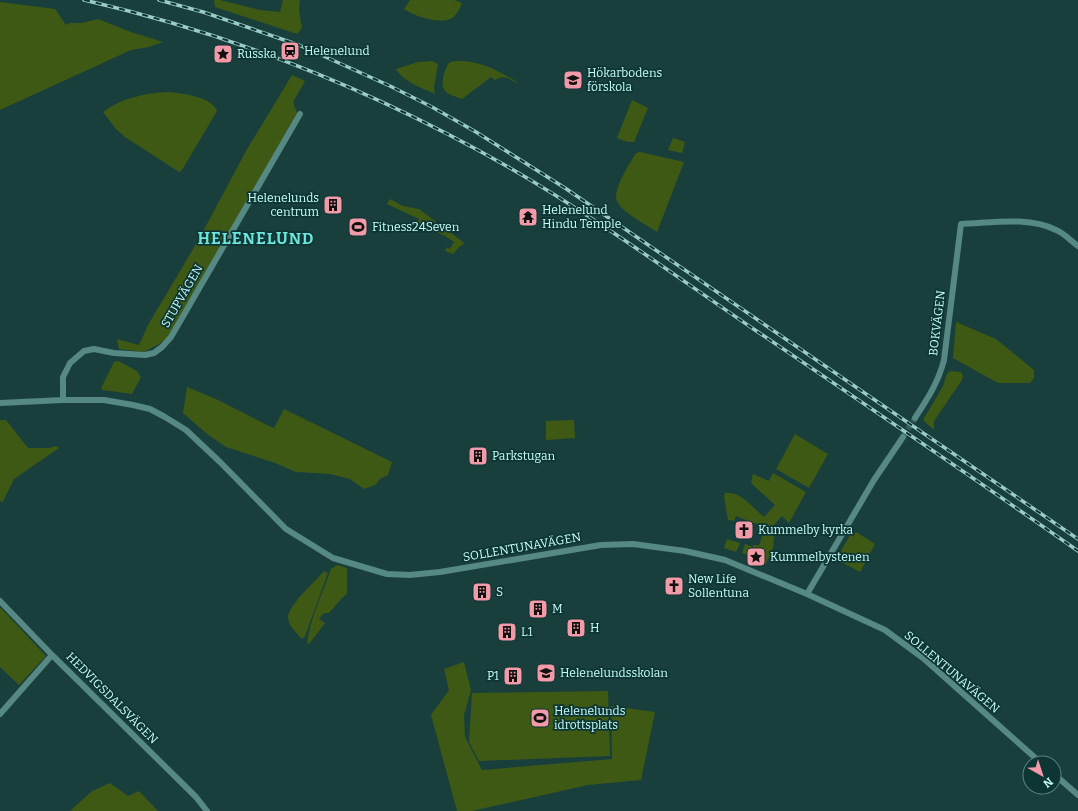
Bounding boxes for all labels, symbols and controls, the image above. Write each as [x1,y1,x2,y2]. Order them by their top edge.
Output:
station icon: Helenelund [279,40,301,62]
place icon: Russka [212,43,234,65]
place label: Helenelund [304,44,370,58]
place label: Russka [237,47,277,61]
place label: Hökarbodens förskola [587,66,662,94]
school or university icon: Hökarbodens förskola [562,69,584,91]
place label: Helenelunds centrum [248,191,320,219]
building icon: Helenelunds centrum [322,194,344,216]
place label: Helenelund Hindu Temple [542,203,621,231]
temple icon: Helenelund Hindu Temple [517,206,539,228]
sports icon: Fitness24Seven [347,216,369,238]
place label: Fitness24Seven [372,220,460,234]
district label: HELENELUND [198,229,314,248]
street label: STUPVÄGEN [157,261,206,330]
street label: BOKVÄGEN [925,289,948,357]
building icon: Parkstugan [467,445,489,467]
place label: Parkstugan [492,449,556,463]
church icon: Kummelby kyrka [733,519,755,541]
place label: Kummelby kyrka [758,523,853,537]
street label: SOLLENTUNAVÄGEN [462,529,583,564]
place icon: Kummelbystenen [745,546,767,568]
place label: Kummelbystenen [770,550,870,564]
place label: New Life Sollentuna [688,572,749,600]
church icon: New Life Sollentuna [663,575,685,597]
building icon: S [471,581,493,603]
place label: S [496,585,503,599]
building icon: M [527,598,549,620]
place label: M [552,602,563,616]
building icon: H [565,617,587,639]
building icon: L1 [496,621,518,643]
place label: H [590,621,600,635]
place label: L1 [521,625,533,639]
street label: SOLLENTUNAVÄGEN [902,627,1003,716]
street label: HEDVIGSDALSVÄGEN [63,649,162,747]
school or university icon: Helenelundsskolan [535,662,557,684]
building icon: P1 [502,665,524,687]
place label: Helenelundsskolan [560,666,668,680]
place label: P1 [487,669,499,683]
place label: Helenelunds idrottsplats [554,704,626,732]
sports icon: Helenelunds idrottsplats [529,707,551,729]
north arrow [1022,755,1062,795]
text: N [1040,775,1055,790]

